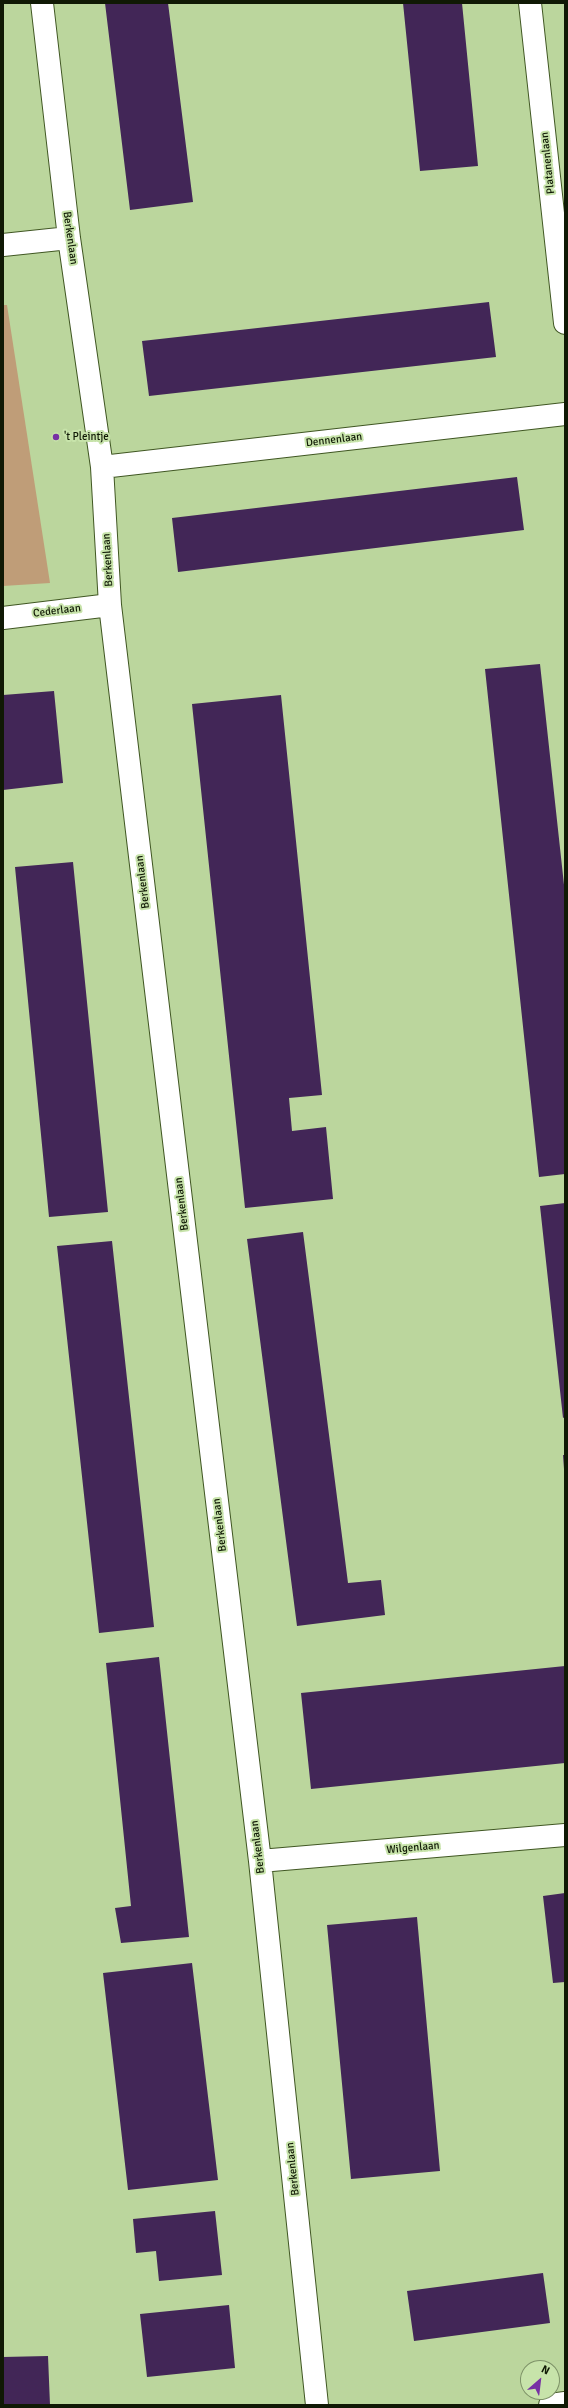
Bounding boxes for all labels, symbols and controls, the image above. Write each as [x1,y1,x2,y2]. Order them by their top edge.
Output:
street label: Platanenlaan [538,131,558,195]
street label: Berkenlaan [60,211,80,265]
place label: 't Pleintje [64,430,109,444]
street label: Dennenlaan [305,430,363,450]
marker: 't Pleintje [51,432,61,442]
street label: Berkenlaan [100,533,116,587]
street label: Cederlaan [32,602,82,620]
street label: Berkenlaan [133,855,153,909]
street label: Berkenlaan [172,1177,192,1231]
street label: Berkenlaan [210,1498,230,1552]
street label: Berkenlaan [248,1820,268,1874]
street label: Wilgenlaan [386,1839,440,1857]
street label: Berkenlaan [284,2142,302,2196]
north arrow [520,2360,560,2400]
text: N [539,2362,552,2377]

